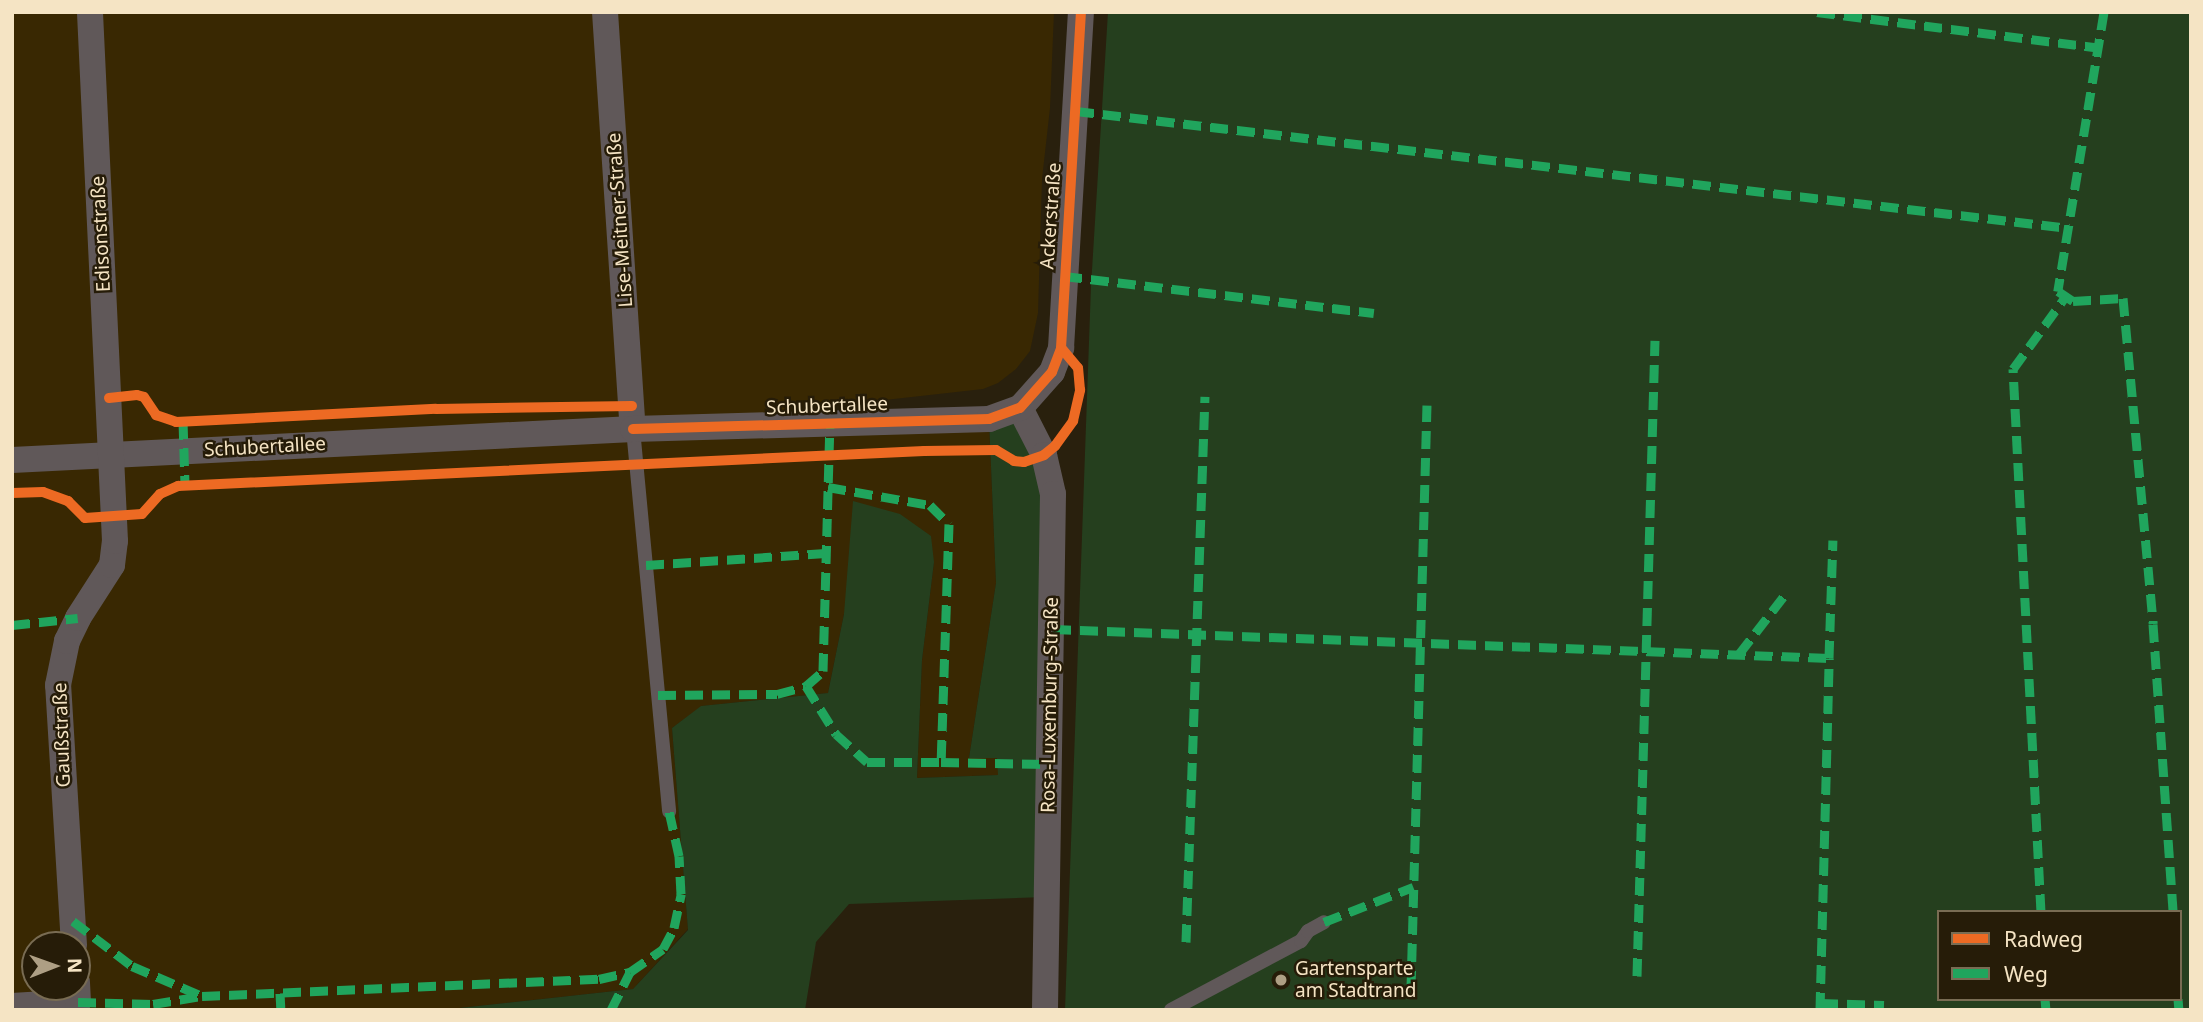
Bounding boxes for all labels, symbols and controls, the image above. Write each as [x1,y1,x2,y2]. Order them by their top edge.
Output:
street label: Lise-Meitner-Straße [603,132,637,308]
street label: Ackerstraße [1036,162,1066,270]
street label: Edisonstraße [87,175,115,293]
street label: Schubertallee [766,392,888,420]
street label: Schubertallee [203,432,327,462]
street label: Rosa-Luxemburg-Straße [1037,597,1063,813]
street label: Gaußstraße [49,682,75,788]
legend [1937,910,2182,1001]
text: Radweg [2004,925,2083,953]
north arrow [21,931,91,1001]
text: N [62,958,88,974]
place label: Gartensparte am Stadtrand [1295,958,1416,1002]
text: Weg [2004,960,2048,988]
marker: Gartensparte am Stadtrand [1273,972,1289,988]

